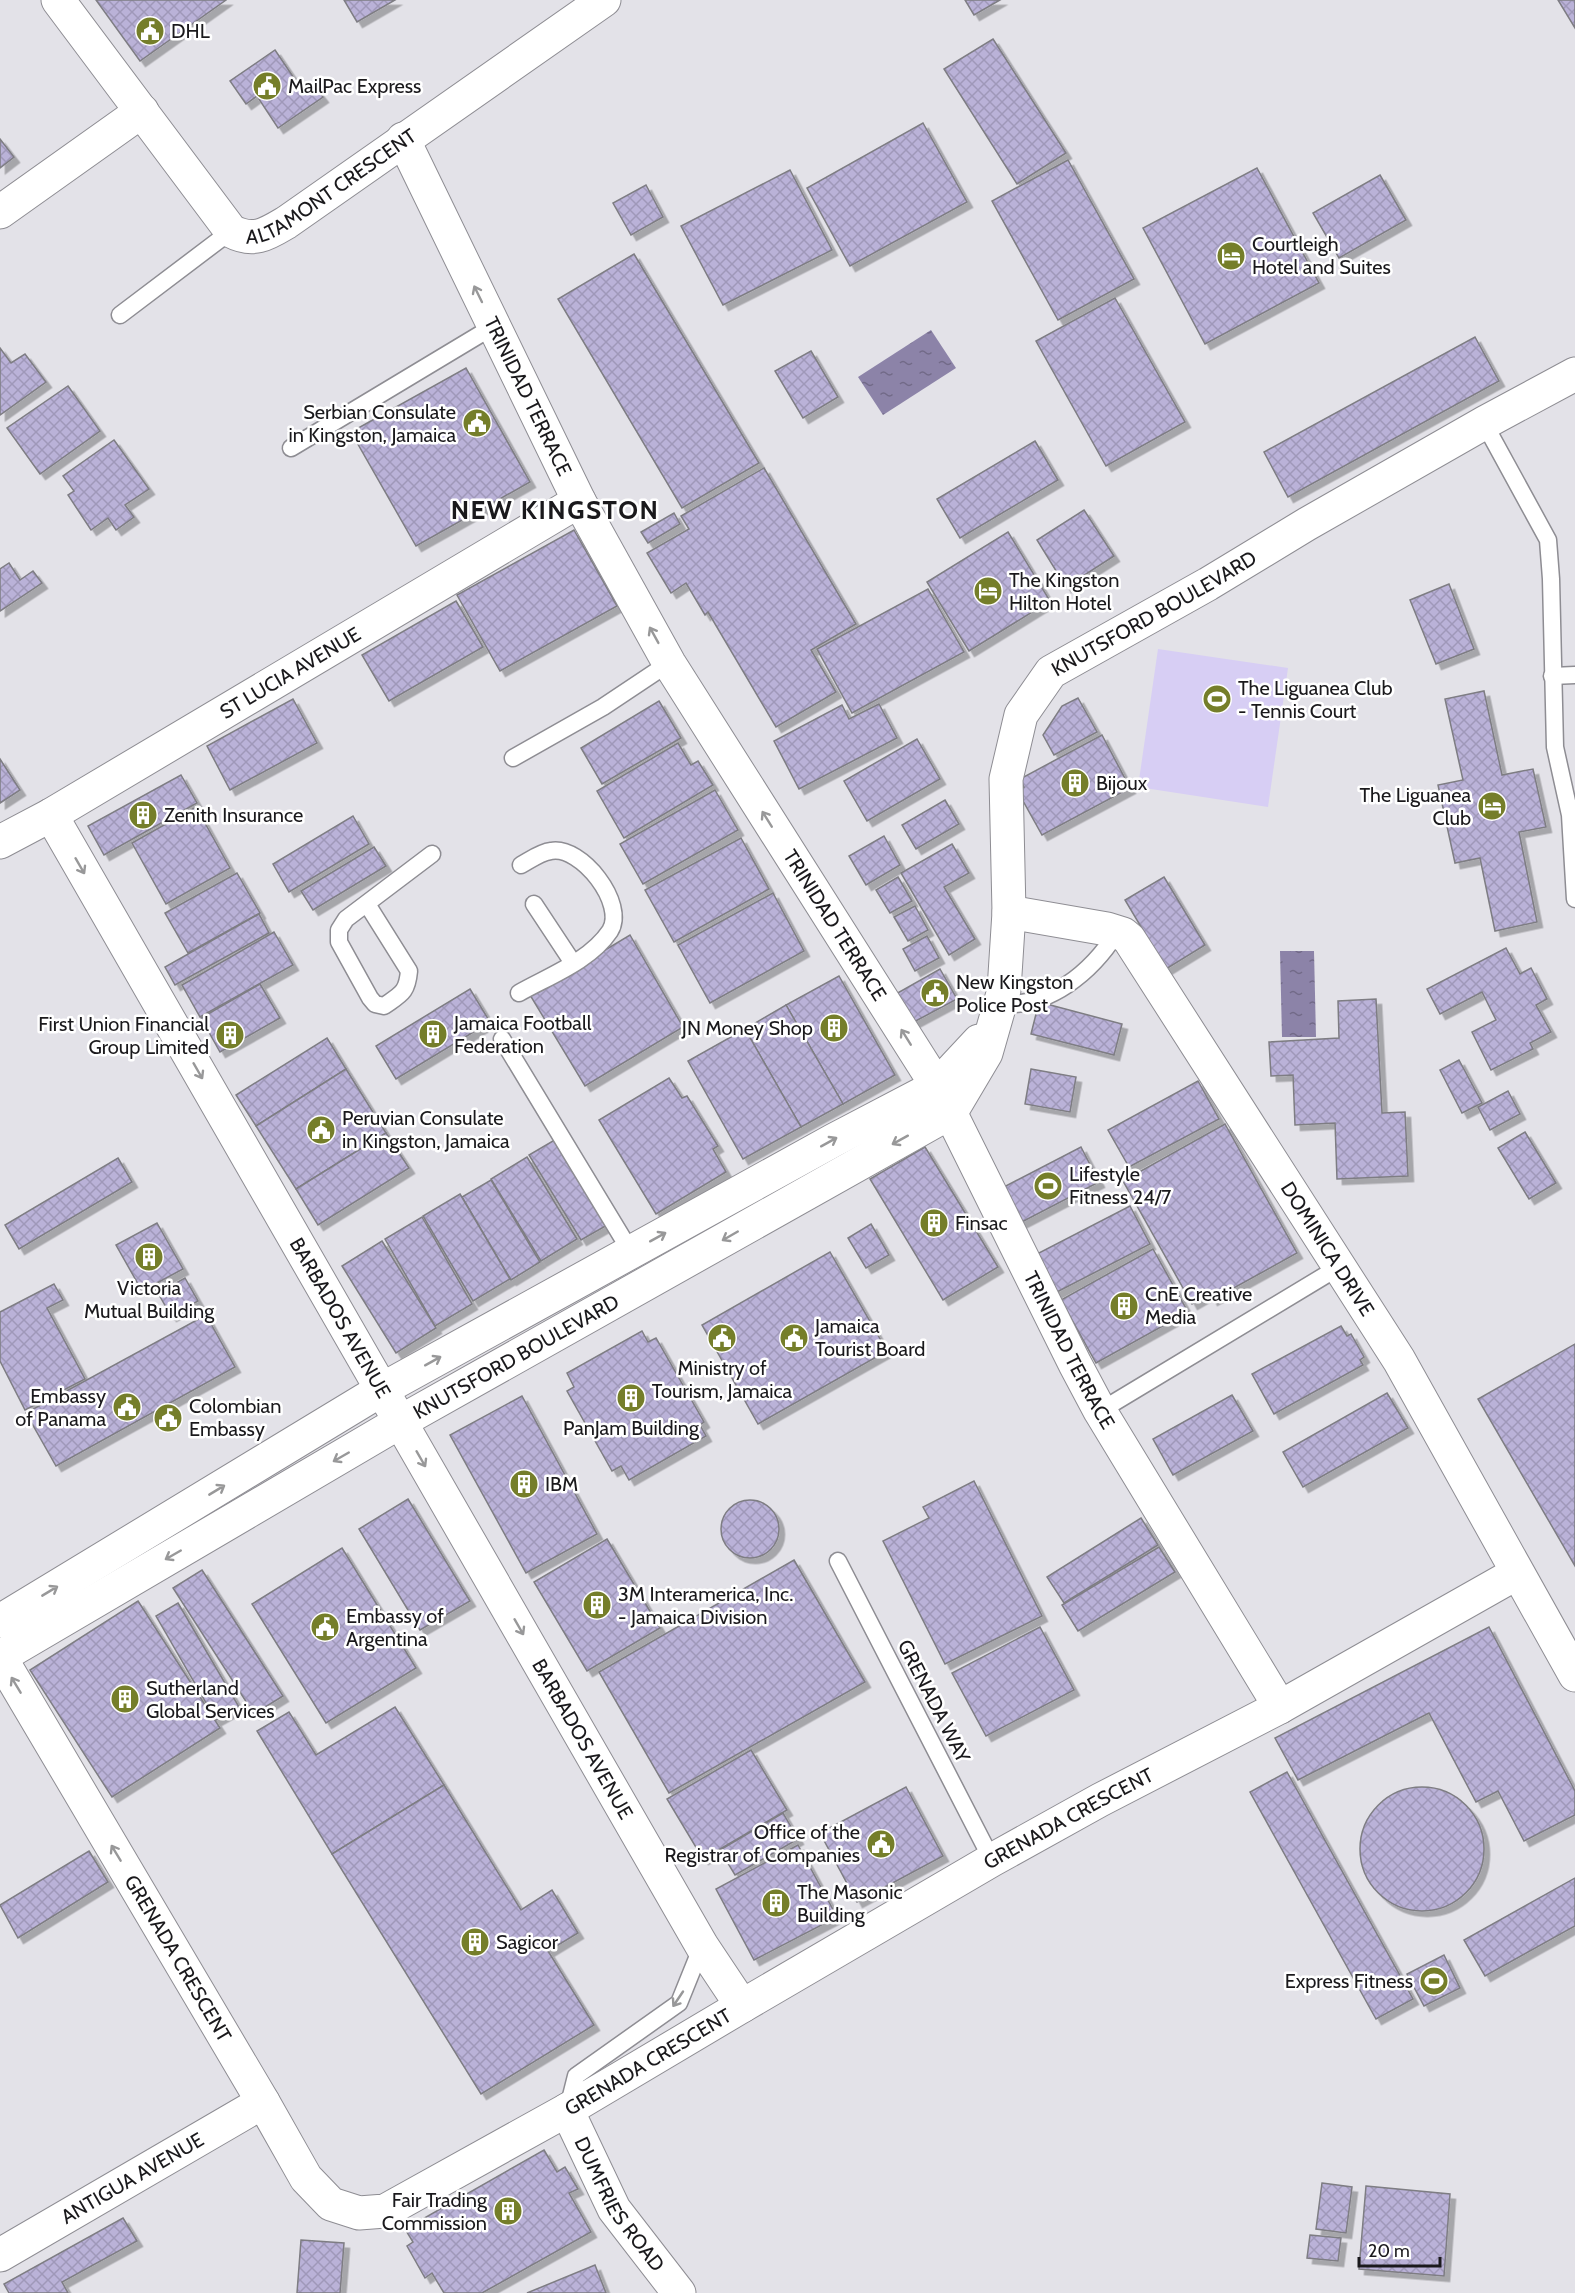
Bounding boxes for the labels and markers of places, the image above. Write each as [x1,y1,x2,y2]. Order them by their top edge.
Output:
public building icon: DHL [134,15,166,47]
place label: DHL [171,19,210,43]
public building icon: MailPac Express [251,70,283,102]
place label: MailPac Express [288,74,421,98]
place label: Courtleigh Hotel and Suites [1252,232,1391,279]
hotel icon: Courtleigh Hotel and Suites [1215,240,1247,272]
place label: Serbian Consulate in Kingston, Jamaica [288,400,456,447]
public building icon: Serbian Consulate in Kingston, Jamaica [461,407,493,439]
place label: The Kingston Hilton Hotel [1009,568,1119,615]
hotel icon: The Kingston Hilton Hotel [972,575,1004,607]
place label: The Liguanea Club - Tennis Court [1238,676,1393,723]
sports icon: The Liguanea Club - Tennis Court [1201,683,1233,715]
building icon: Bijoux [1059,767,1091,799]
place label: Bijoux [1096,771,1148,795]
place label: The Liguanea Club [1360,783,1471,830]
hotel icon: The Liguanea Club [1476,790,1508,822]
building icon: Zenith Insurance [127,799,159,831]
place label: Zenith Insurance [164,803,303,827]
place label: New Kingston Police Post [956,970,1073,1017]
public building icon: New Kingston Police Post [919,977,951,1009]
place label: Jamaica Football Federation [453,1011,592,1058]
place label: First Union Financial Group Limited [38,1012,209,1059]
building icon: JN Money Shop [818,1012,850,1044]
place label: JN Money Shop [681,1016,813,1040]
building icon: Jamaica Football Federation [417,1018,449,1050]
building icon: First Union Financial Group Limited [214,1019,246,1051]
place label: Peruvian Consulate in Kingston, Jamaica [342,1106,510,1153]
public building icon: Peruvian Consulate in Kingston, Jamaica [305,1114,337,1146]
place label: Lifestyle Fitness 24/7 [1069,1162,1171,1209]
sports icon: Lifestyle Fitness 24/7 [1032,1170,1064,1202]
building icon: Finsac [918,1207,950,1239]
place label: Finsac [955,1211,1008,1235]
building icon: Victoria Mutual Building [133,1241,165,1273]
place label: Victoria Mutual Building [84,1276,215,1323]
place label: CnE Creative Media [1145,1282,1252,1329]
building icon: CnE Creative Media [1108,1290,1140,1322]
place label: Jamaica Tourist Board [814,1314,925,1361]
public building icon: Ministry of Tourism, Jamaica [706,1322,738,1354]
public building icon: Jamaica Tourist Board [778,1322,810,1354]
place label: Ministry of Tourism, Jamaica [652,1356,793,1403]
building icon: PanJam Building [615,1382,647,1414]
place label: Embassy of Panama [15,1384,106,1431]
public building icon: Embassy of Panama [111,1391,143,1423]
place label: Colombian Embassy [189,1394,281,1441]
public building icon: Colombian Embassy [152,1402,184,1434]
place label: PanJam Building [563,1416,700,1440]
building icon: IBM [508,1468,540,1500]
place label: IBM [545,1472,578,1496]
place label: 3M Interamerica, Inc. - Jamaica Division [618,1582,793,1629]
building icon: 3M Interamerica, Inc. - Jamaica Division [581,1589,613,1621]
place label: Embassy of Argentina [346,1604,444,1651]
public building icon: Embassy of Argentina [309,1611,341,1643]
place label: Sutherland Global Services [146,1676,275,1723]
building icon: Sutherland Global Services [109,1683,141,1715]
place label: Office of the Registrar of Companies [665,1820,860,1867]
public building icon: Office of the Registrar of Companies [865,1828,897,1860]
place label: The Masonic Building [797,1880,903,1927]
building icon: The Masonic Building [760,1887,792,1919]
building icon: Sagicor [459,1926,491,1958]
place label: Sagicor [496,1930,559,1954]
sports icon: Express Fitness [1418,1965,1450,1997]
place label: Express Fitness [1285,1969,1413,1993]
place label: Fair Trading Commission [382,2188,488,2235]
building icon: Fair Trading Commission [492,2195,524,2227]

